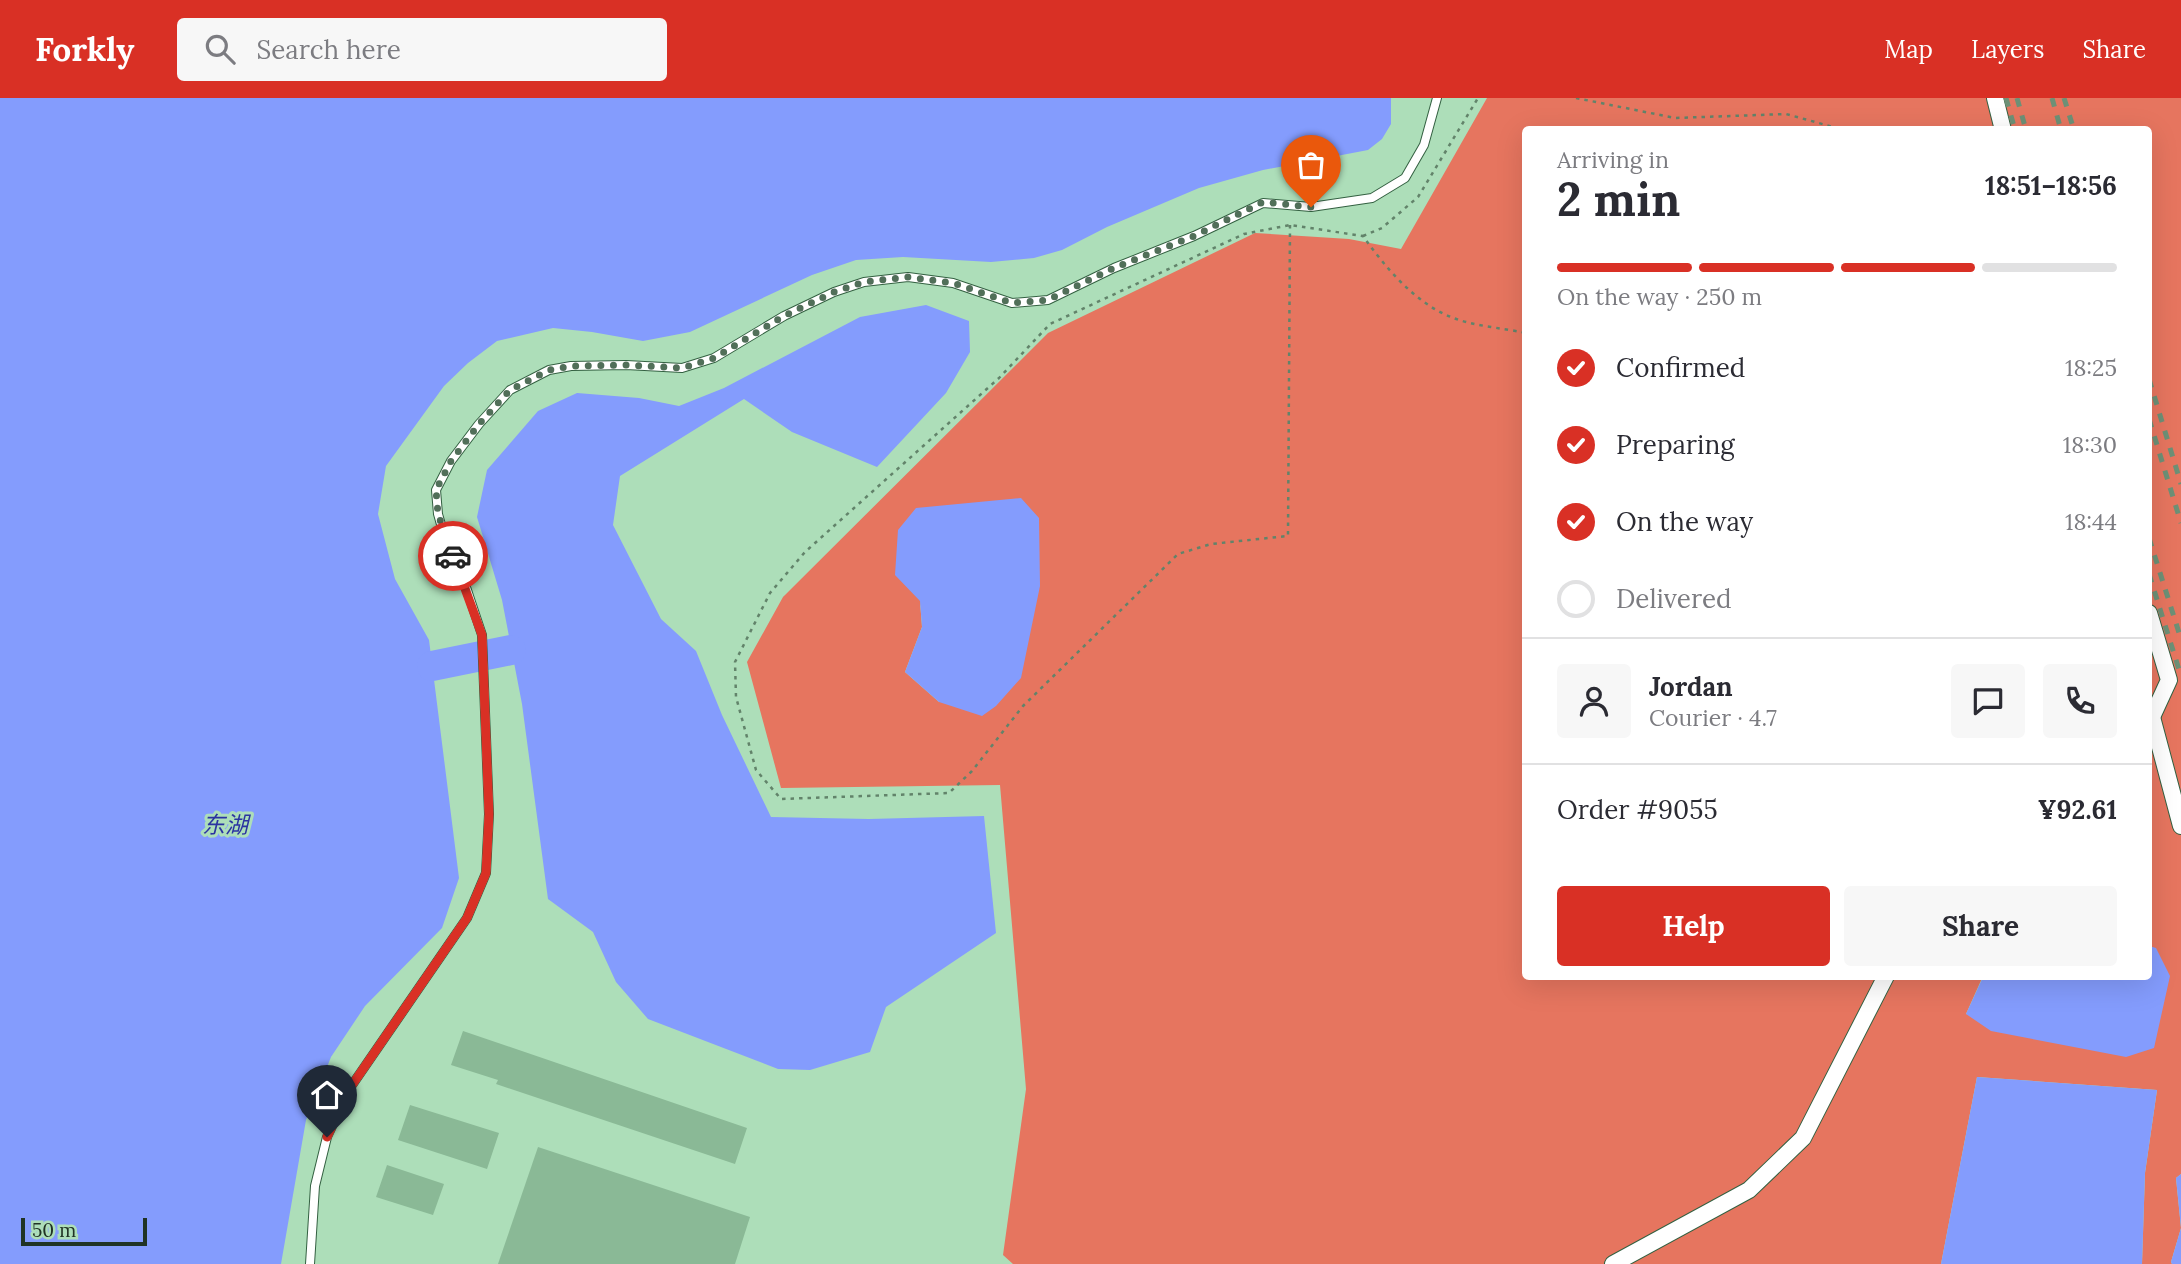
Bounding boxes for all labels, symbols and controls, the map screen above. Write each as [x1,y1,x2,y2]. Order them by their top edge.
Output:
search box [177,18,667,81]
text: Forkly [35,28,135,70]
icon: search [201,30,239,68]
text: Search here [257,33,401,66]
text: Map [1884,34,1933,65]
text: Layers [1971,34,2044,65]
text: Share [2082,34,2146,65]
pin [1281,135,1341,207]
text: Arriving in [1557,145,1669,174]
icon: bag [1292,146,1330,184]
text: 18:51–18:56 [1985,169,2117,202]
text: 2 min [1557,170,1680,229]
text: On the way · 250 m [1557,282,1762,311]
icon: check [1557,349,1595,387]
text: Confirmed [1616,351,1745,384]
text: 18:25 [2065,353,2117,382]
icon: check [1557,426,1595,464]
text: Preparing [1616,428,1735,461]
text: 18:30 [2063,430,2117,459]
icon: check [1557,503,1595,541]
text: On the way [1616,505,1753,538]
text: 18:44 [2065,507,2117,536]
courier [418,521,488,591]
icon: car [434,537,472,575]
text: Delivered [1616,582,1732,615]
button: person [1557,664,1631,738]
button: chat [1951,664,2025,738]
button: phone [2043,664,2117,738]
text: Jordan [1649,670,1733,703]
text: Courier · 4.7 [1649,703,1777,732]
text: Order #9055 [1557,793,1718,826]
text: ¥92.61 [2038,793,2117,826]
water label: 东湖 [202,810,251,839]
button: Help [1557,886,1830,966]
button: Share [1844,886,2117,966]
pin [297,1065,357,1137]
icon: home [308,1076,346,1114]
scale bar [21,1215,147,1247]
text: 50 m [32,1218,76,1242]

